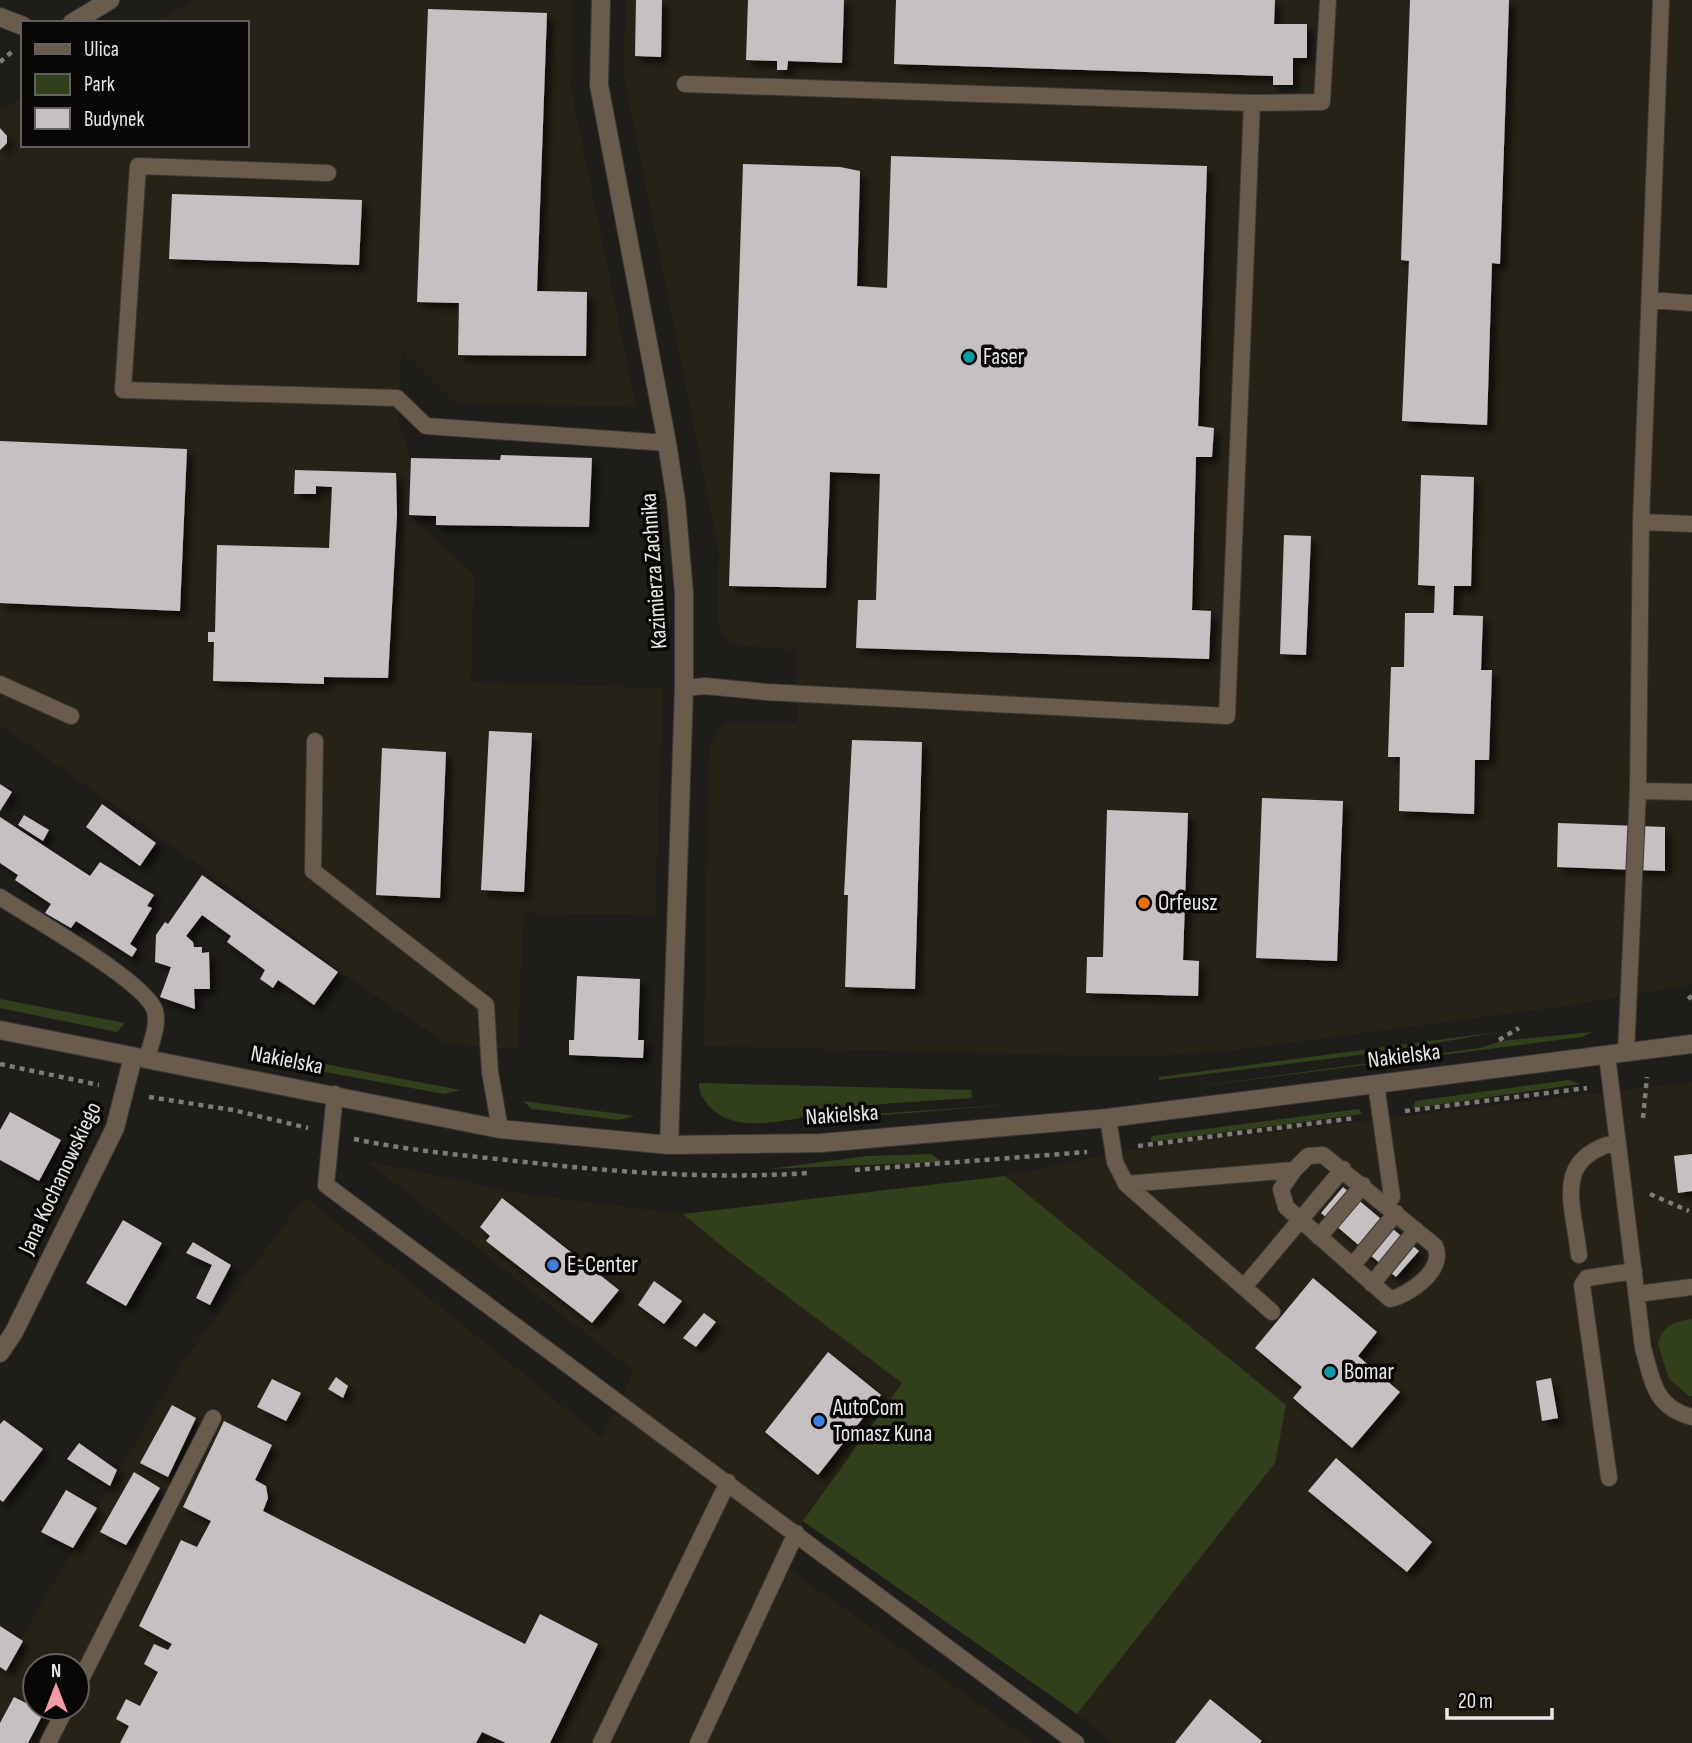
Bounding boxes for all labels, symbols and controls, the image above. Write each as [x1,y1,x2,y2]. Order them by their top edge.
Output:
legend [21,21,248,147]
text: Ulica [84,37,119,62]
text: Park [84,72,115,97]
text: Budynek [84,107,144,132]
place label: Faser [983,343,1025,371]
marker: Faser [961,349,977,365]
street label: Kazimierza Zachnika [635,492,673,650]
place label: Orfeusz [1158,889,1217,917]
marker: Orfeusz [1136,895,1152,911]
street label: Nakielska [1366,1038,1442,1074]
street label: Nakielska [248,1039,326,1081]
street label: Jana Kochanowskiego [12,1097,108,1259]
street label: Nakielska [805,1098,879,1132]
place label: E-Center [567,1251,638,1279]
marker: E-Center [545,1257,561,1273]
place label: Bomar [1344,1358,1394,1386]
marker: Bomar [1322,1364,1338,1380]
place label: AutoCom Tomasz Kuna [832,1394,932,1448]
marker: AutoCom Tomasz Kuna [811,1413,827,1429]
north arrow [21,1652,91,1722]
text: N [51,1660,61,1683]
scale bar [1447,1676,1552,1720]
text: 20 m [1458,1689,1493,1714]

